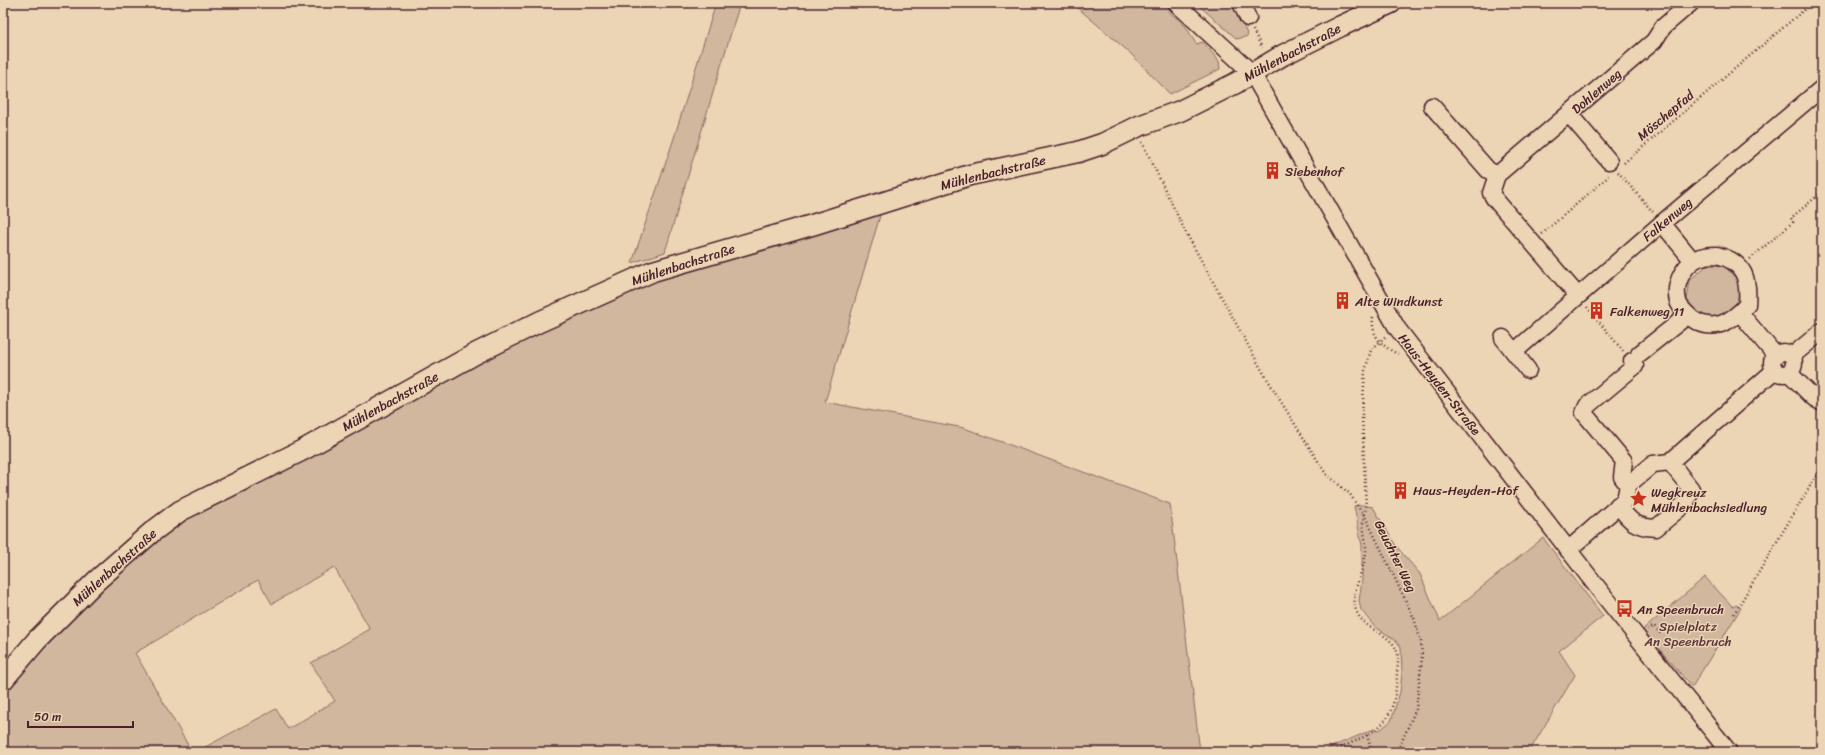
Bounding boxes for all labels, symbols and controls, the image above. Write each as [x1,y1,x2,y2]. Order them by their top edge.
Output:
street label: Mühlenbachstraße [1239,17,1346,88]
street label: Dohlenweg [1566,63,1627,120]
street label: Möschepfad [1631,84,1700,146]
street label: Mühlenbachstraße [938,148,1049,197]
place label: Siebenhof [1285,160,1345,183]
building icon: Siebenhof [1262,161,1282,181]
street label: Falkenweg [1637,191,1698,247]
street label: Mühlenbachstraße [628,237,738,292]
place label: Alte Windkunst [1354,290,1443,313]
building icon: Alte Windkunst [1332,291,1352,311]
place label: Falkenweg 11 [1610,300,1685,323]
building icon: Falkenweg 11 [1587,301,1607,321]
street label: Haus-Heyden-Straße [1392,328,1487,440]
street label: Mühlenbachstraße [337,365,443,438]
place label: Haus-Heyden-Hof [1413,479,1519,502]
building icon: Haus-Heyden-Hof [1390,480,1410,500]
place label: Wegkreuz Mühlenbachsiedlung [1651,481,1768,519]
place icon: Wegkreuz Mühlenbachsiedlung [1628,489,1648,509]
street label: Geuchter Weg [1368,516,1423,597]
street label: Mühlenbachstraße [67,522,162,612]
place label: An Speenbruch [1636,598,1724,621]
bus stop icon: An Speenbruch [1614,599,1634,619]
park label: Spielplatz An Speenbruch [1643,615,1732,653]
scale bar [28,703,133,729]
text: 50 m [34,706,61,728]

